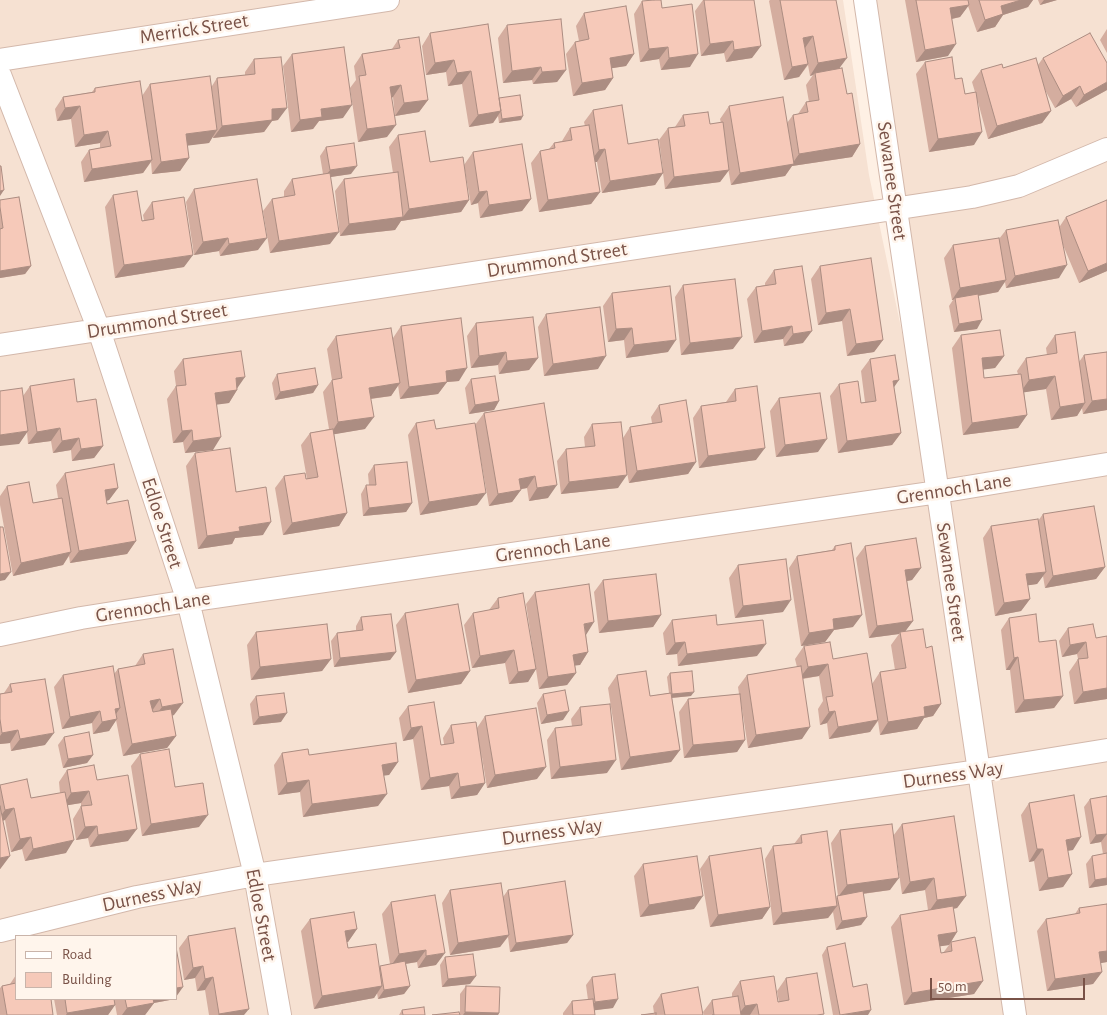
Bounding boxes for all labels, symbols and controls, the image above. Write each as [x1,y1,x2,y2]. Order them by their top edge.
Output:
street label: Merrick Street [138,9,250,49]
street label: Sewanee Street [872,120,912,242]
street label: Drummond Street [485,237,629,283]
street label: Drummond Street [85,298,229,344]
street label: Grennoch Lane [895,468,1013,510]
street label: Edloe Street [136,475,188,571]
street label: Sewanee Street [931,521,971,643]
street label: Grennoch Lane [494,528,612,568]
street label: Grennoch Lane [94,586,212,628]
street label: Durness Way [901,756,1005,794]
street label: Durness Way [500,813,604,851]
street label: Edloe Street [240,867,282,963]
street label: Durness Way [100,873,204,917]
legend [15,935,178,1000]
text: Road [62,947,92,962]
scale bar [932,968,1087,1000]
text: Building [62,972,112,987]
text: 50 m [938,979,967,994]

